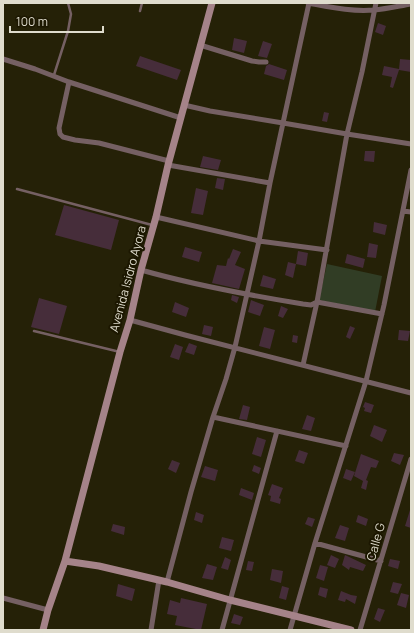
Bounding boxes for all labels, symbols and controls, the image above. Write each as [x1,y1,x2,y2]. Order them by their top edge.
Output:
scale bar [10,8,103,34]
text: 100 m [16,13,48,30]
street label: Avenida Isidro Ayora [105,224,150,334]
street label: Calle G [362,520,389,563]

